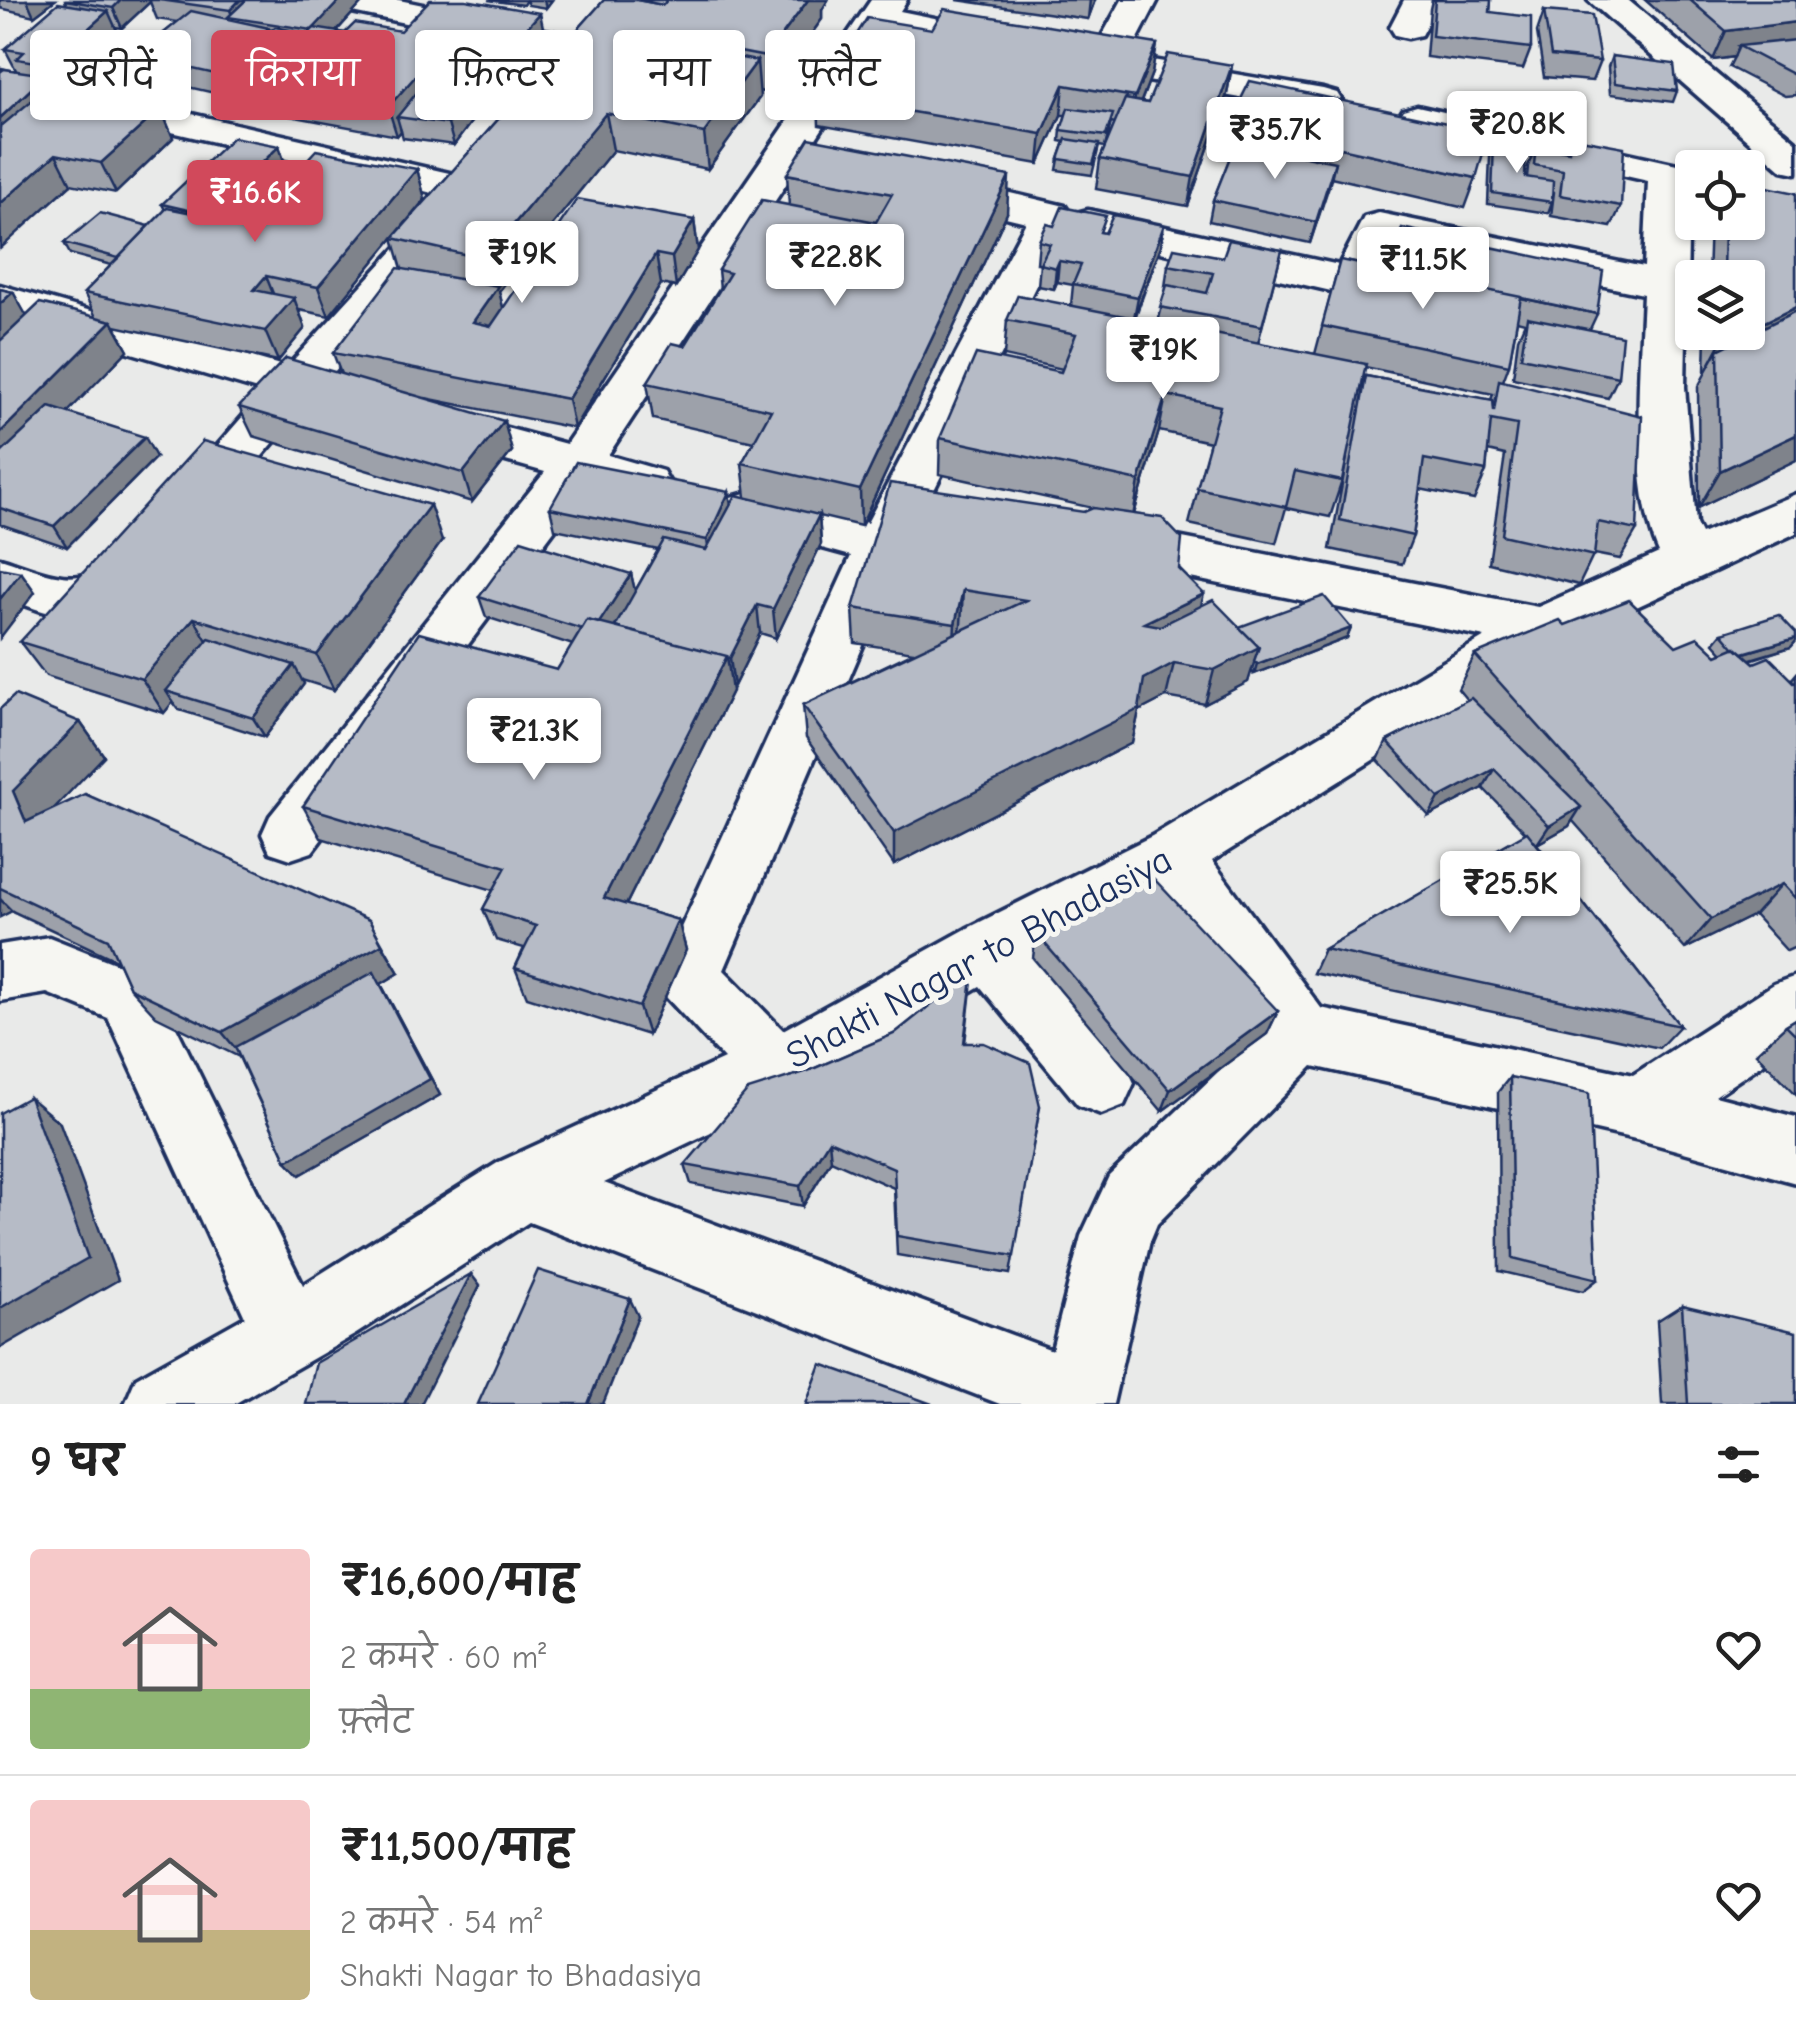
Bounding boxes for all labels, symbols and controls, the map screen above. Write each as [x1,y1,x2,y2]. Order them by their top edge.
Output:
chip: खरीदें [30,30,191,120]
chip: किराया [211,30,395,120]
chip: फ़िल्टर [415,30,593,120]
chip: नया [613,30,745,120]
chip: फ़्लैट [765,30,915,120]
pin: ₹20.8K [1436,91,1598,176]
pin: ₹35.7K [1194,97,1356,182]
text: ₹20.8K [1469,105,1565,142]
text: ₹35.7K [1229,111,1321,148]
map controls [1675,150,1765,350]
button: locate [1675,150,1765,240]
pin: ₹16.6K [174,160,336,245]
text: ₹16.6K [209,174,301,211]
pin: ₹19K [463,221,581,306]
pin: ₹22.8K [754,224,916,309]
pin: ₹11.5K [1342,227,1504,312]
text: ₹19K [487,235,557,272]
text: ₹22.8K [788,238,882,275]
text: ₹11.5K [1379,241,1467,278]
button: layers [1675,260,1765,350]
pin: ₹19K [1104,317,1222,402]
text: ₹19K [1128,331,1198,368]
pin: ₹21.3K [453,698,615,783]
text: ₹21.3K [489,712,579,749]
street label: Shakti Nagar to Bhadasiya [779,838,1179,1078]
pin: ₹25.5K [1429,851,1591,936]
text: ₹25.5K [1462,865,1558,902]
text: 9 घर [30,1437,123,1486]
icon: filters [1711,1437,1766,1492]
text: ₹16,600/माह [340,1557,578,1606]
icon: home [110,1589,230,1709]
icon: heart [1711,1622,1766,1677]
text: 2 कमरे · 60 m² [340,1639,546,1676]
text: फ़्लैट [340,1704,413,1741]
text: ₹11,500/माह [340,1822,572,1871]
icon: home [110,1840,230,1960]
icon: heart [1711,1873,1766,1928]
text: 2 कमरे · 54 m² [340,1904,542,1941]
text: Shakti Nagar to Bhadasiya [340,1957,702,1994]

